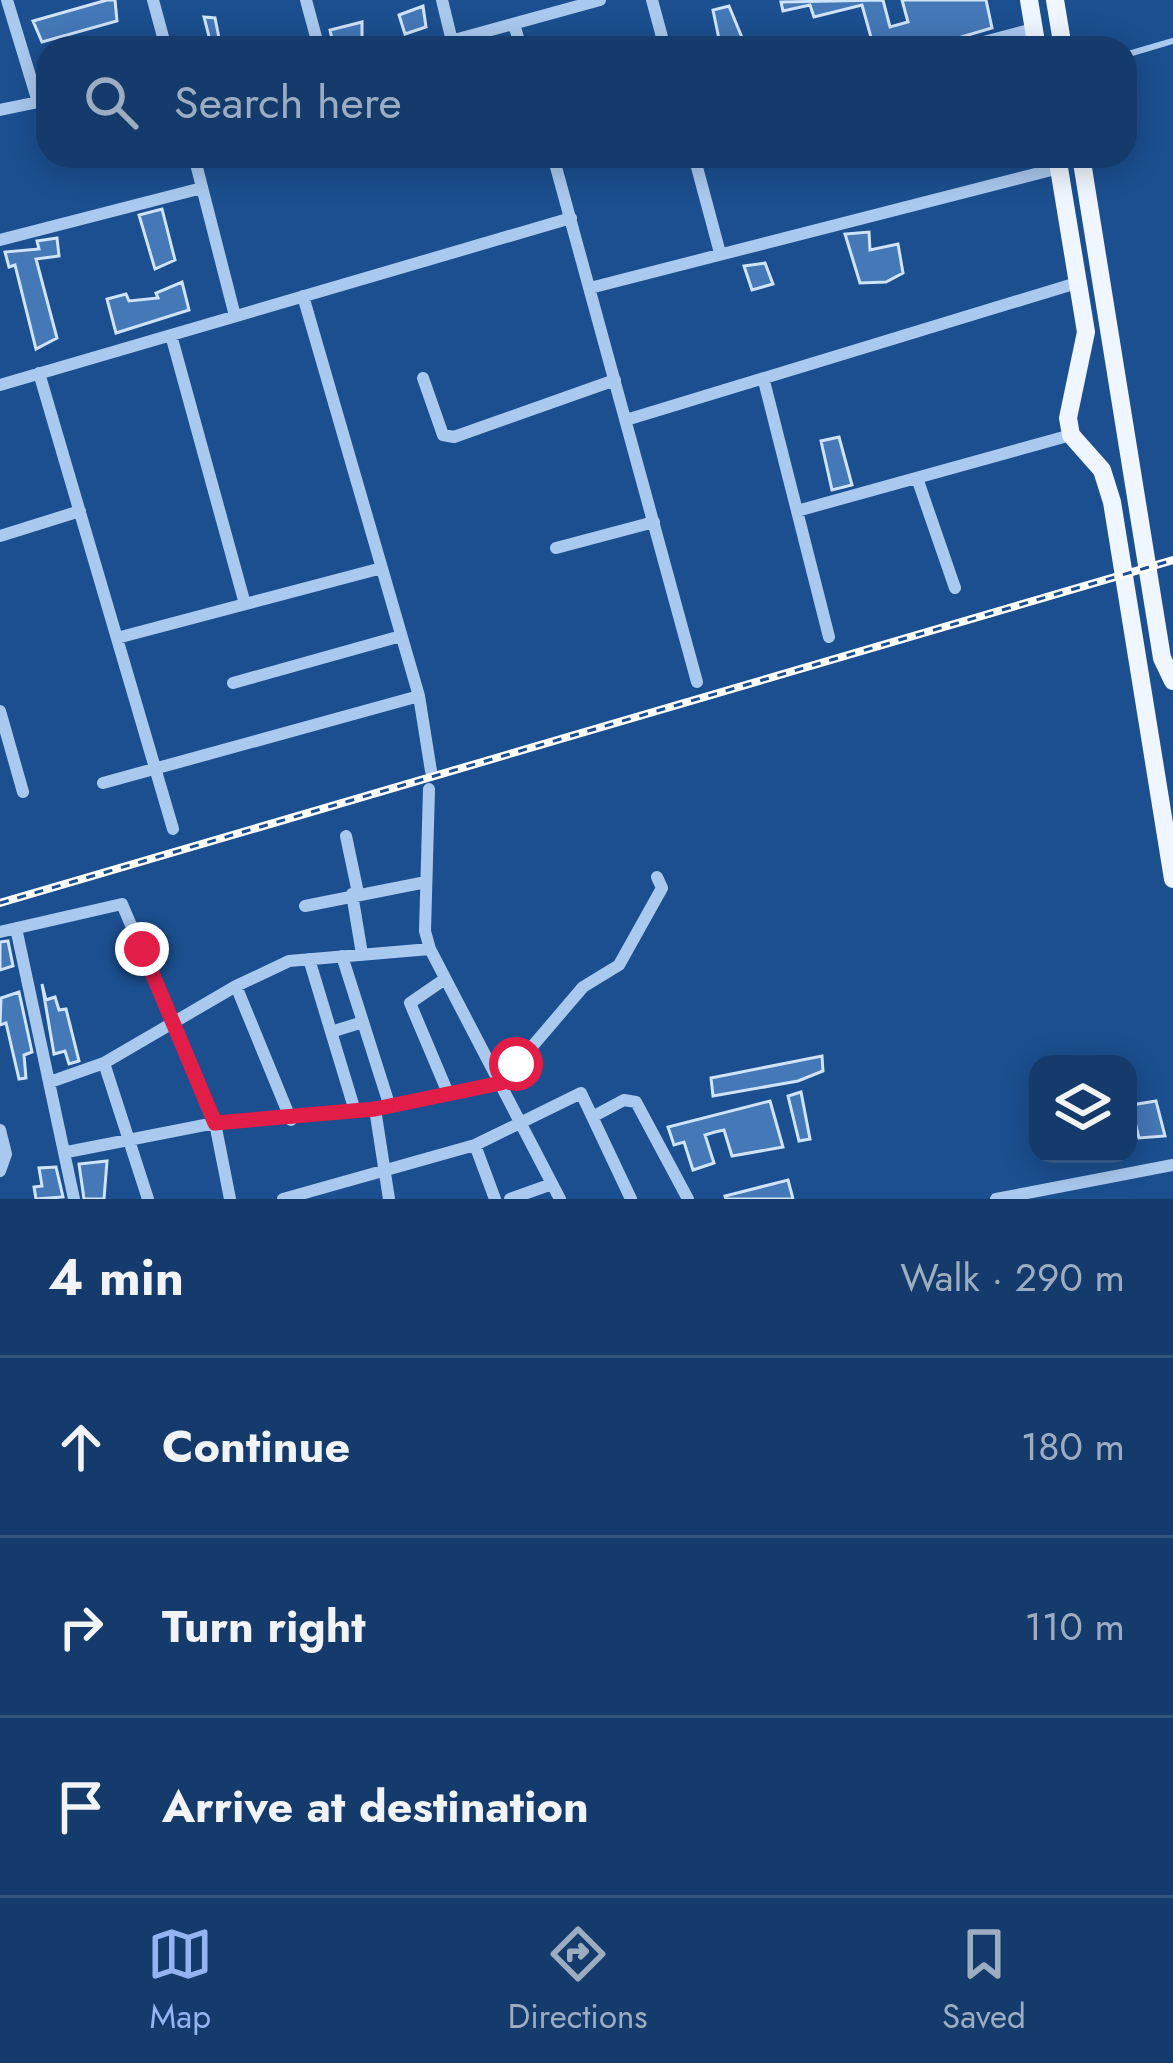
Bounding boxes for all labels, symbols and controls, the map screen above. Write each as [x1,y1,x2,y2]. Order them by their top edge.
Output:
search box [36,36,1137,168]
icon: search [78,69,144,135]
text: Search here [174,70,402,135]
route end [115,922,169,976]
route start [489,1037,543,1091]
map controls [1029,1055,1137,1163]
button: layers [1029,1055,1137,1163]
text: 4 min [48,1240,184,1314]
text: Walk · 290 m [900,1249,1125,1306]
icon: ahead [48,1414,114,1480]
text: Continue [162,1414,350,1479]
text: 180 m [1021,1418,1125,1475]
icon: right [48,1594,114,1660]
text: Turn right [162,1594,366,1659]
text: 110 m [1024,1598,1125,1655]
icon: arrive [48,1774,114,1840]
text: Arrive at destination [162,1774,589,1839]
tab: Map [147,1921,213,2040]
tab: Directions [508,1921,648,2040]
tab: Saved [942,1921,1026,2040]

